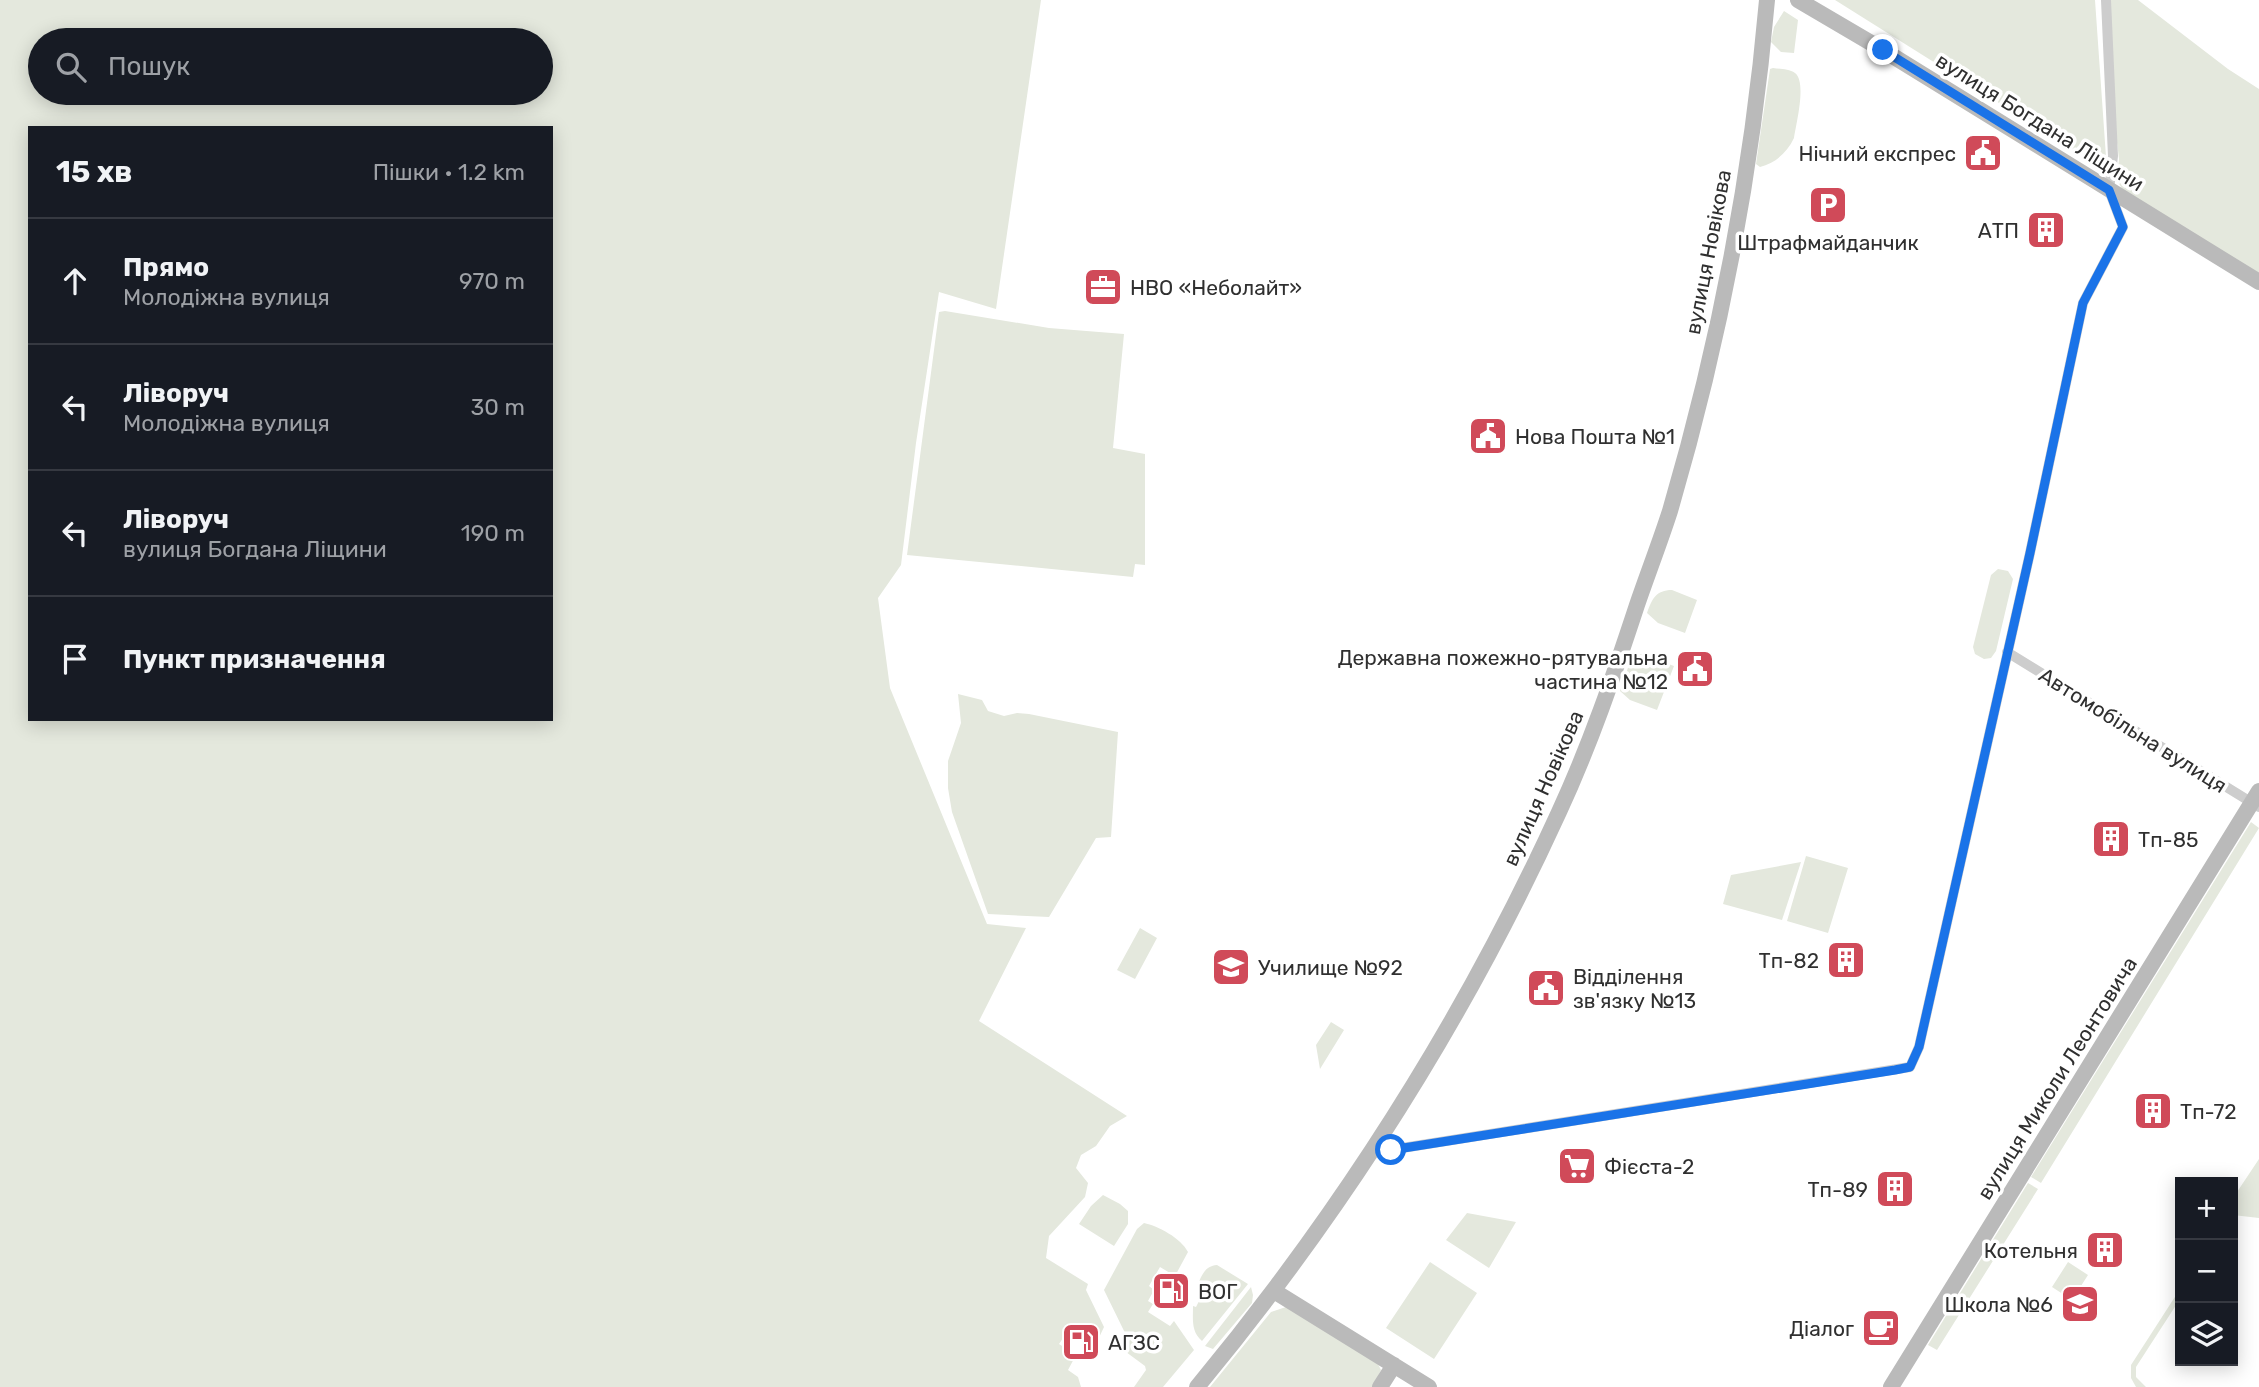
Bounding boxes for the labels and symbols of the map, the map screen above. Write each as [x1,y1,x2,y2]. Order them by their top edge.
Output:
route end [1867,34,1898,65]
street label: вулиця Богдана Ліщини [1931,48,2149,196]
public building icon: Нічний експрес [1962,132,2004,174]
place label: Нічний експрес [1798,141,1956,166]
street label: вулиця Новікова [1680,168,1736,336]
parking icon: Штрафмайданчик [1807,184,1849,226]
building icon: АТП [2025,209,2067,251]
place label: АТП [1978,218,2019,243]
place label: Штрафмайданчик [1737,230,1919,255]
office icon: НВО «Неболайт» [1082,266,1124,308]
place label: НВО «Неболайт» [1130,275,1302,300]
public building icon: Нова Пошта №1 [1467,415,1509,457]
place label: Нова Пошта №1 [1515,424,1675,449]
place label: Державна пожежно-рятувальна частина №12 [1338,645,1668,694]
public building icon: Державна пожежно-рятувальна частина №12 [1674,648,1716,690]
street label: Автомобільна вулиця [2035,662,2231,798]
street label: вулиця Новікова [1498,707,1588,869]
building icon: Тп-85 [2090,818,2132,860]
place label: Тп-85 [2138,827,2199,852]
building icon: Тп-82 [1825,939,1867,981]
school or university icon: Училище №92 [1210,946,1252,988]
place label: Тп-82 [1759,948,1819,973]
street label: вулиця Миколи Леонтовича [1972,952,2142,1204]
place label: Училище №92 [1258,955,1403,980]
place label: Відділення зв'язку №13 [1573,964,1696,1013]
public building icon: Відділення зв'язку №13 [1525,967,1567,1009]
building icon: Тп-72 [2132,1090,2174,1132]
place label: Тп-72 [2180,1099,2237,1124]
route start [1375,1134,1406,1165]
supermarket icon: Фiєста-2 [1556,1145,1598,1187]
place label: Фiєста-2 [1604,1154,1694,1179]
building icon: Тп-89 [1874,1168,1916,1210]
place label: Тп-89 [1807,1177,1868,1202]
building icon: Котельня [2084,1229,2126,1271]
place label: Котельня [1984,1238,2078,1263]
fuel station icon: ВОГ [1150,1270,1192,1312]
place label: ВОГ [1198,1279,1237,1304]
school or university icon: Школа №6 [2059,1283,2101,1325]
place label: Школа №6 [1944,1292,2053,1317]
cafe icon: Діалог [1860,1307,1902,1349]
place label: Діалог [1789,1316,1854,1341]
fuel station icon: АГЗС [1060,1321,1102,1363]
place label: АГЗС [1108,1330,1160,1355]

